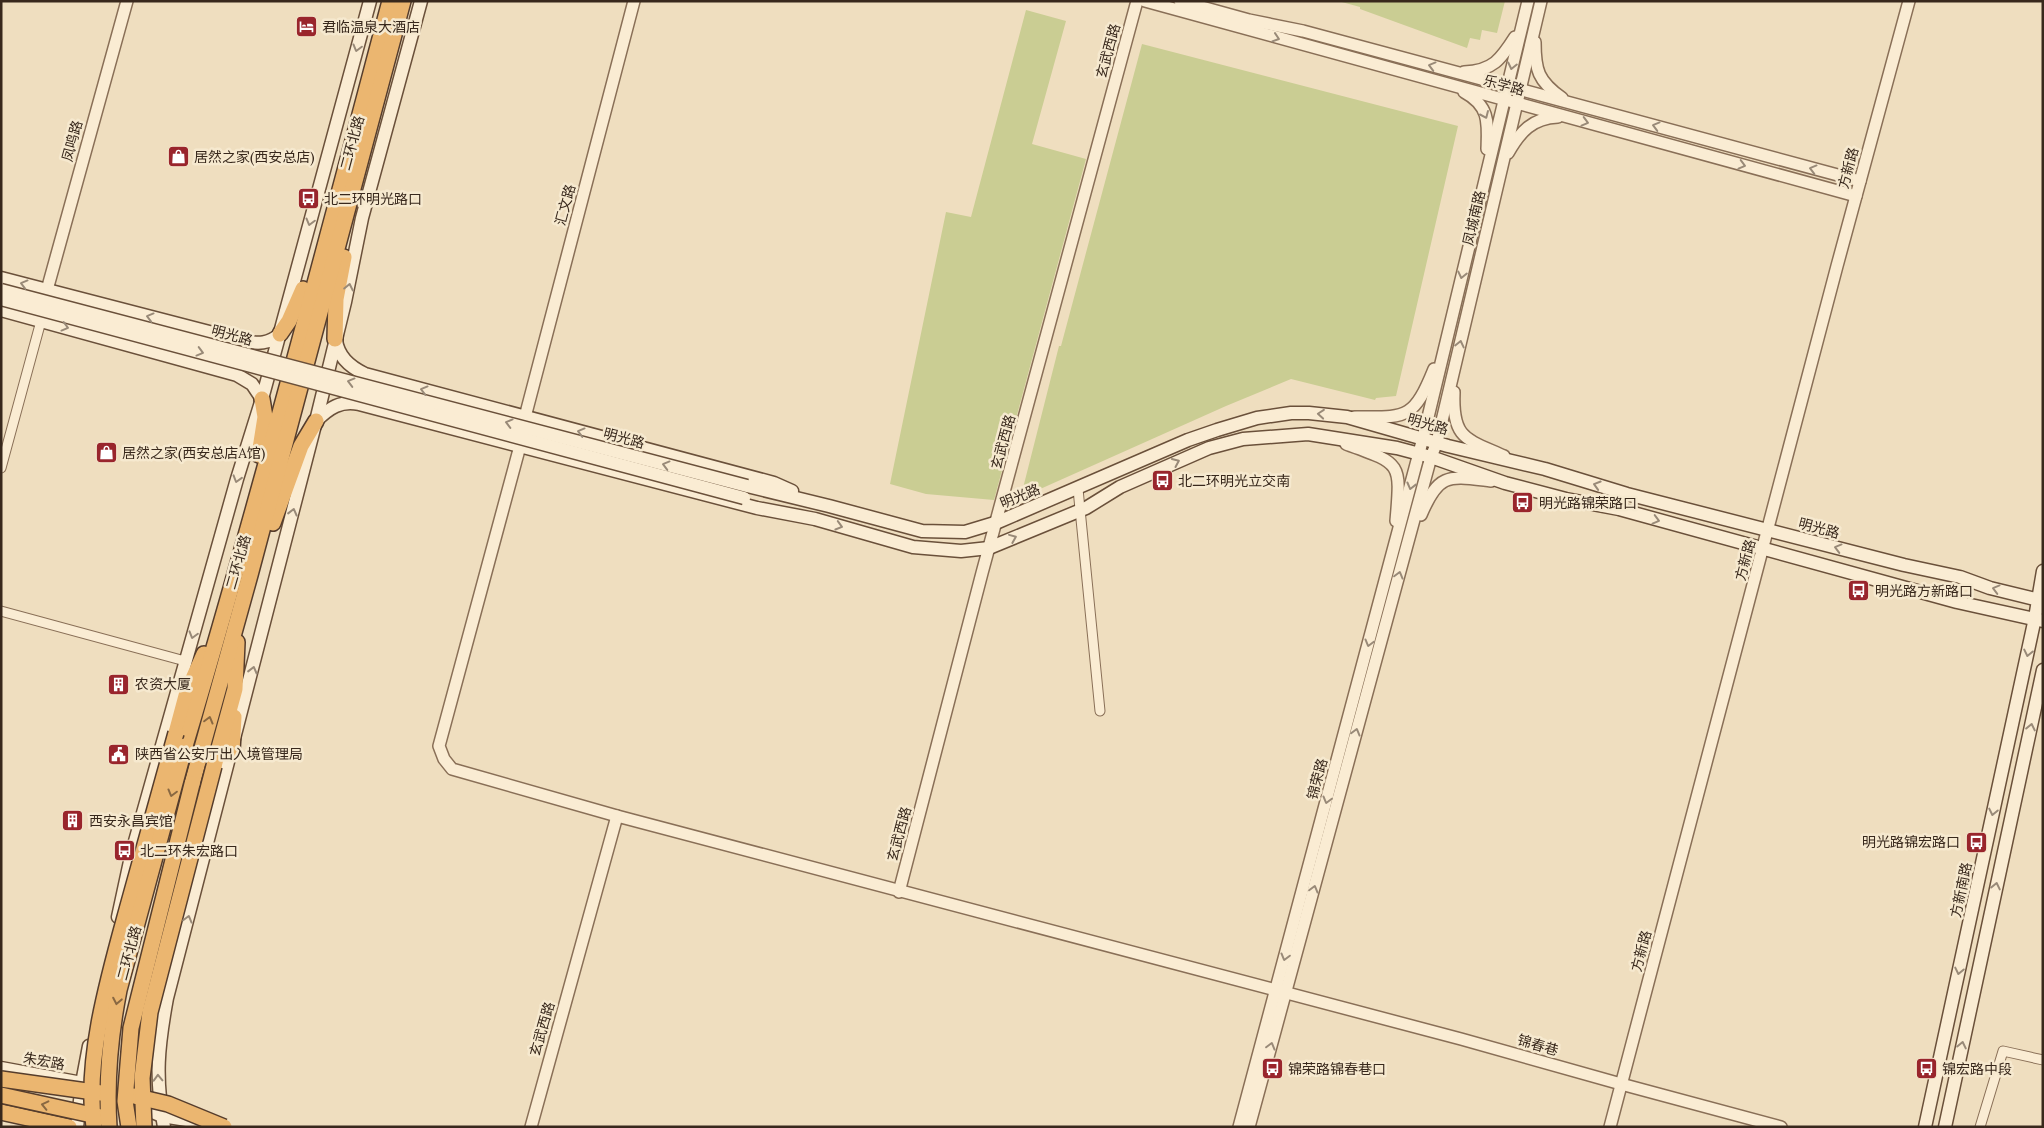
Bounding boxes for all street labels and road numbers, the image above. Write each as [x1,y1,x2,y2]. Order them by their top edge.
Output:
street label: 玄武西路 [1092,22,1124,80]
street label: 乐学路 [1481,71,1527,99]
street label: 二环北路 [336,114,368,172]
street label: 凤鸣路 [58,118,86,164]
street label: 方新路 [1834,145,1862,191]
street label: 汇文路 [551,182,579,228]
street label: 凤城南路 [1459,189,1489,247]
street label: 明光路 [209,321,255,349]
street label: 明光路 [1405,410,1451,438]
street label: 玄武西路 [987,413,1019,471]
street label: 明光路 [601,424,647,452]
street label: 明光路 [997,480,1043,512]
street label: 明光路 [1796,514,1842,542]
street label: 二环北路 [222,533,254,591]
street label: 方新路 [1731,537,1759,583]
street label: 锦荣路 [1303,756,1331,802]
street label: 玄武西路 [883,805,915,863]
street label: 方新南路 [1946,861,1976,919]
street label: 二环北路 [113,924,145,982]
street label: 方新路 [1627,928,1655,974]
street label: 玄武西路 [526,1000,558,1058]
street label: 锦春巷 [1515,1031,1561,1059]
street label: 朱宏路 [22,1048,66,1074]

